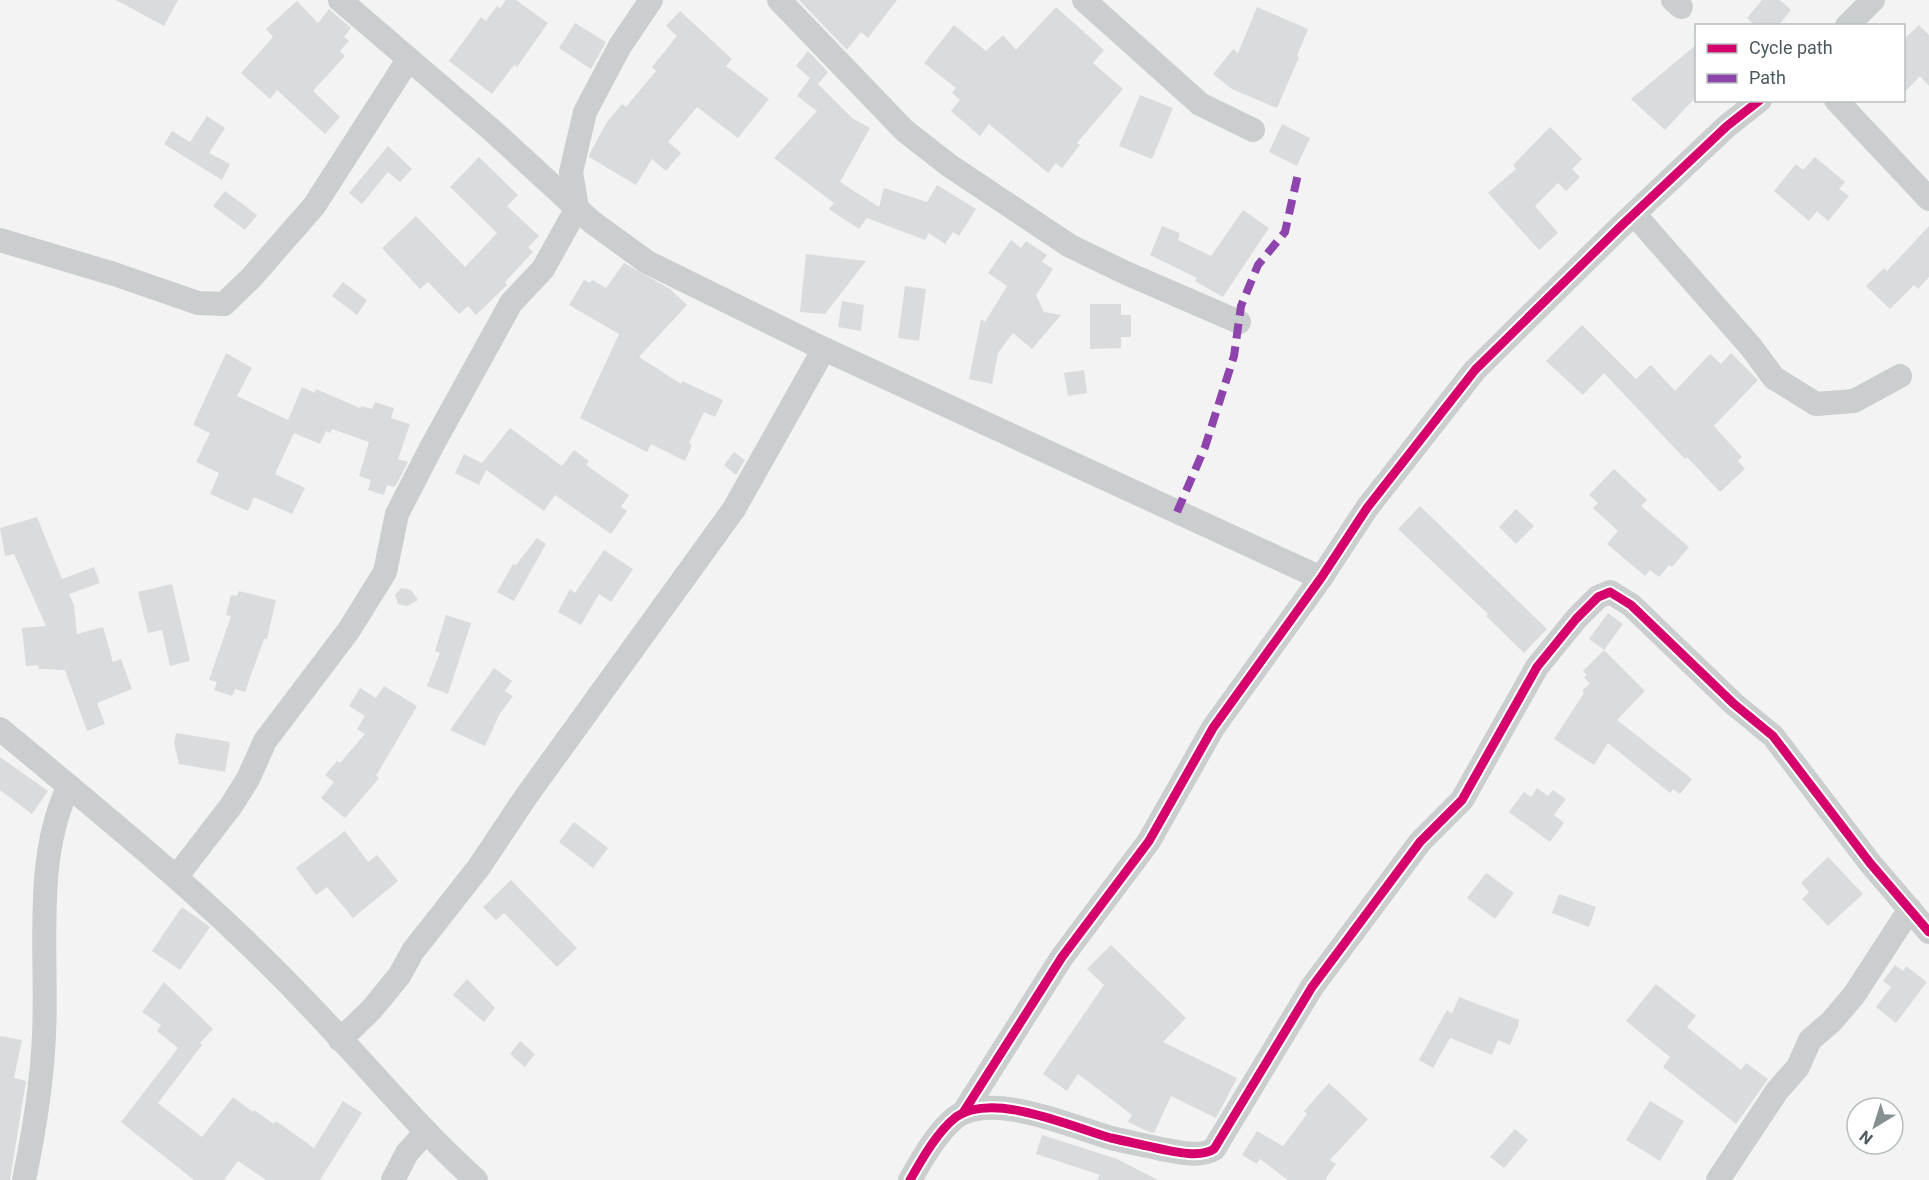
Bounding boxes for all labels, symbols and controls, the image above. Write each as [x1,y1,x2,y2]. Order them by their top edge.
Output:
legend [1695,24,1905,102]
text: Cycle path [1749,37,1833,58]
text: Path [1749,67,1786,88]
north arrow [1845,1096,1905,1156]
text: N [1856,1126,1876,1148]

